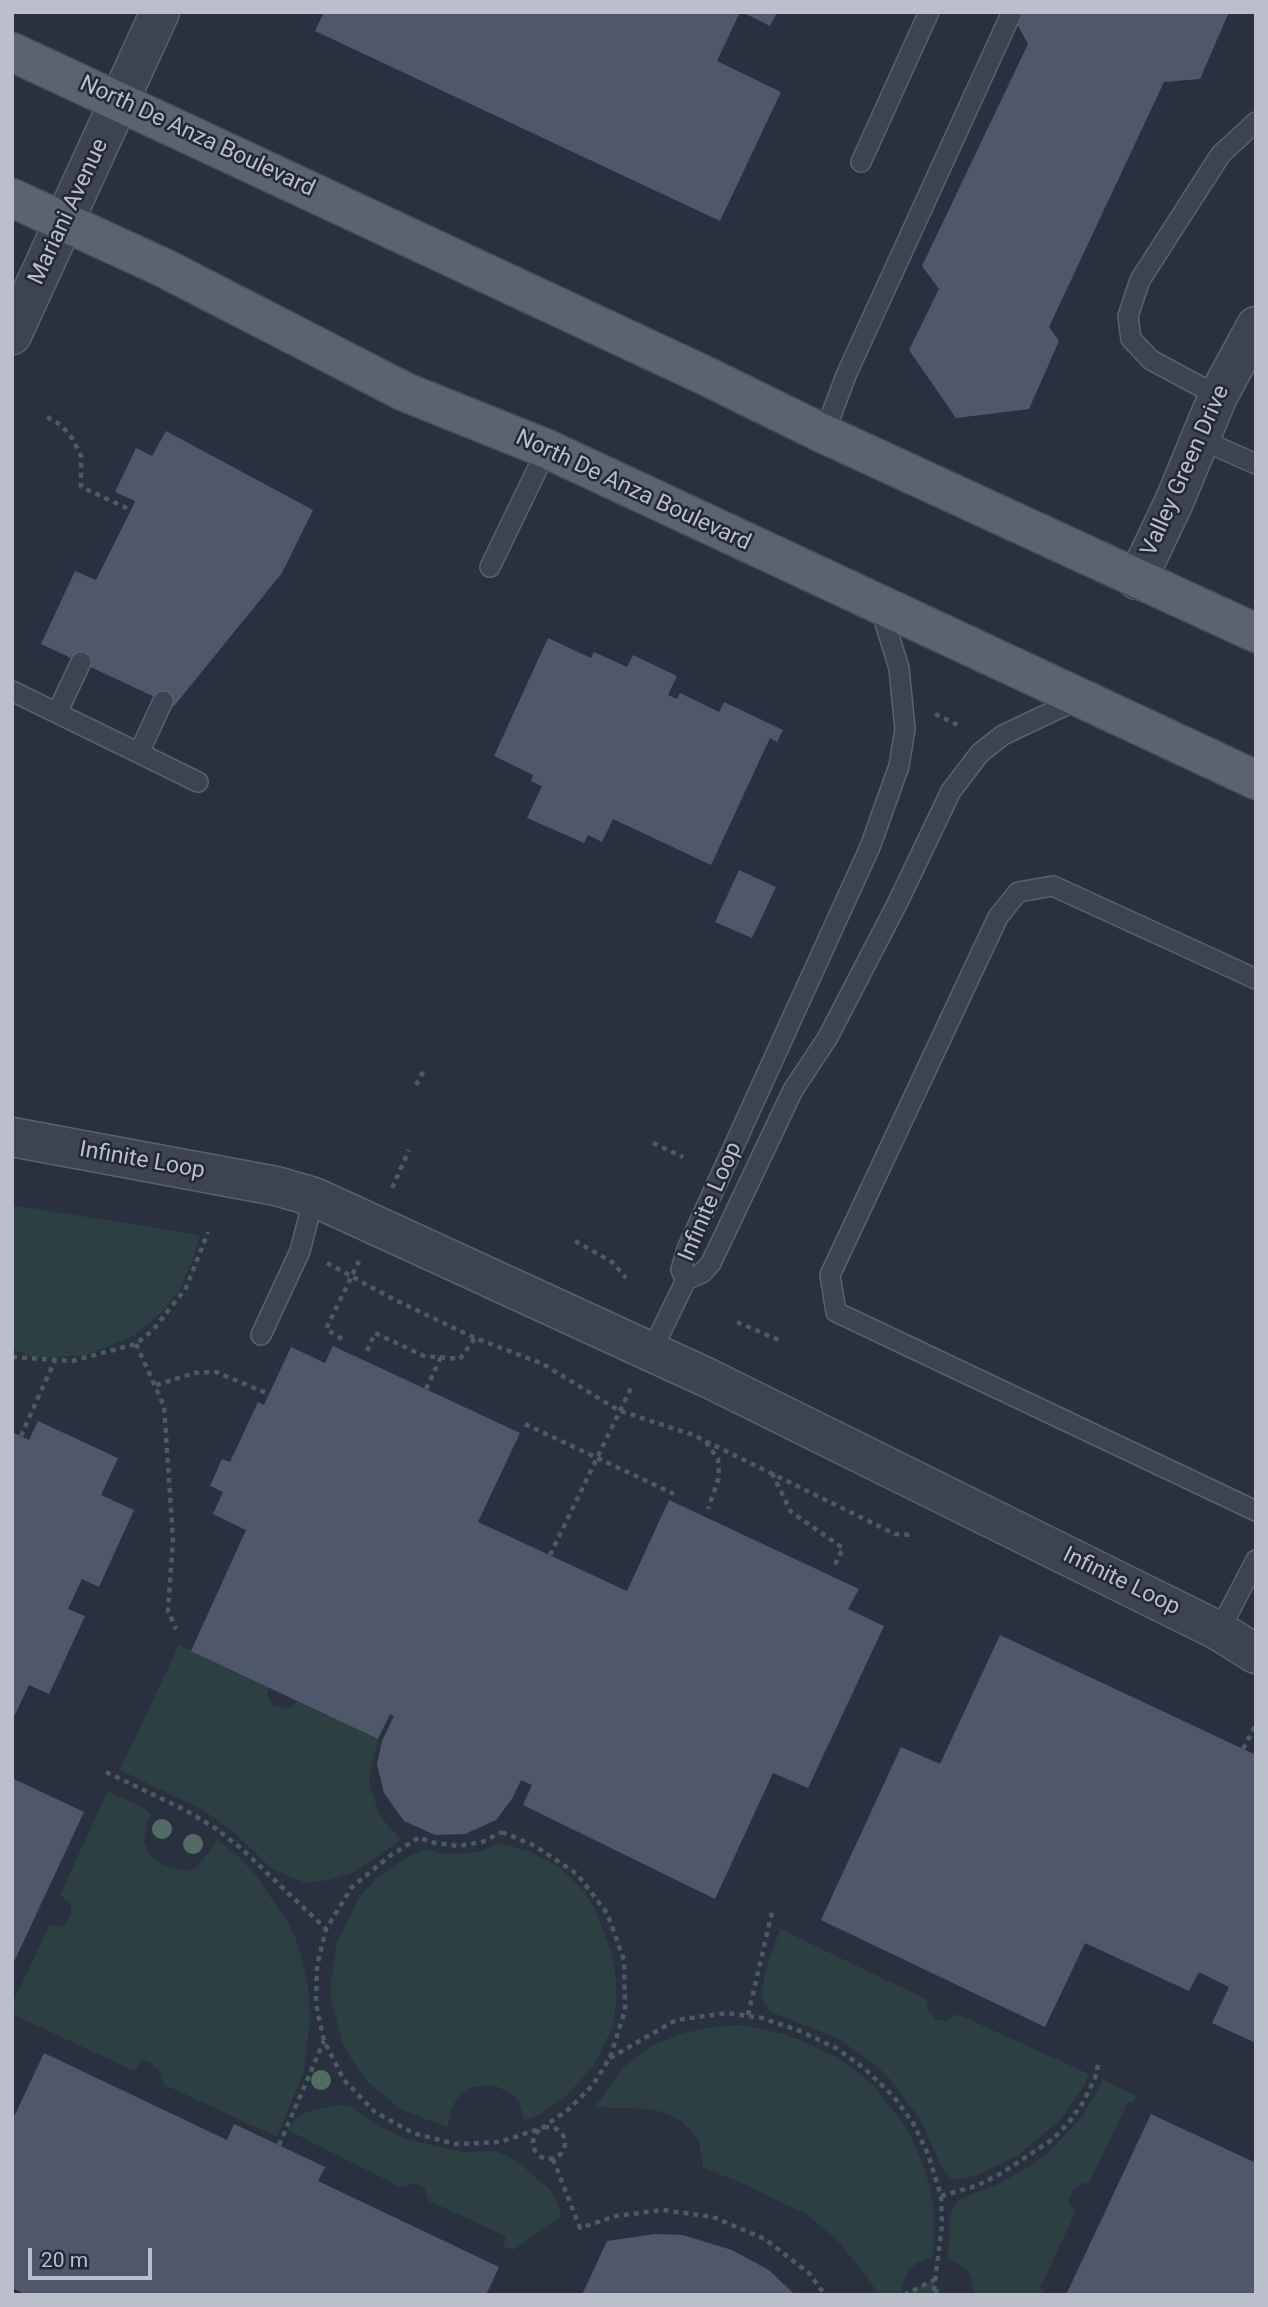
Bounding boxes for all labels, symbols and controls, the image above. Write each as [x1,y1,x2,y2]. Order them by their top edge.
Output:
street label: North De Anza Boulevard [75,70,319,204]
street label: Mariani Avenue [23,135,115,289]
street label: Valley Green Drive [1136,381,1236,561]
street label: North De Anza Boulevard [511,424,755,558]
street label: Infinite Loop [77,1136,207,1186]
street label: Infinite Loop [673,1138,749,1266]
street label: Infinite Loop [1058,1542,1184,1622]
scale bar [32,2234,156,2278]
text: 20 m [41,2248,88,2272]

